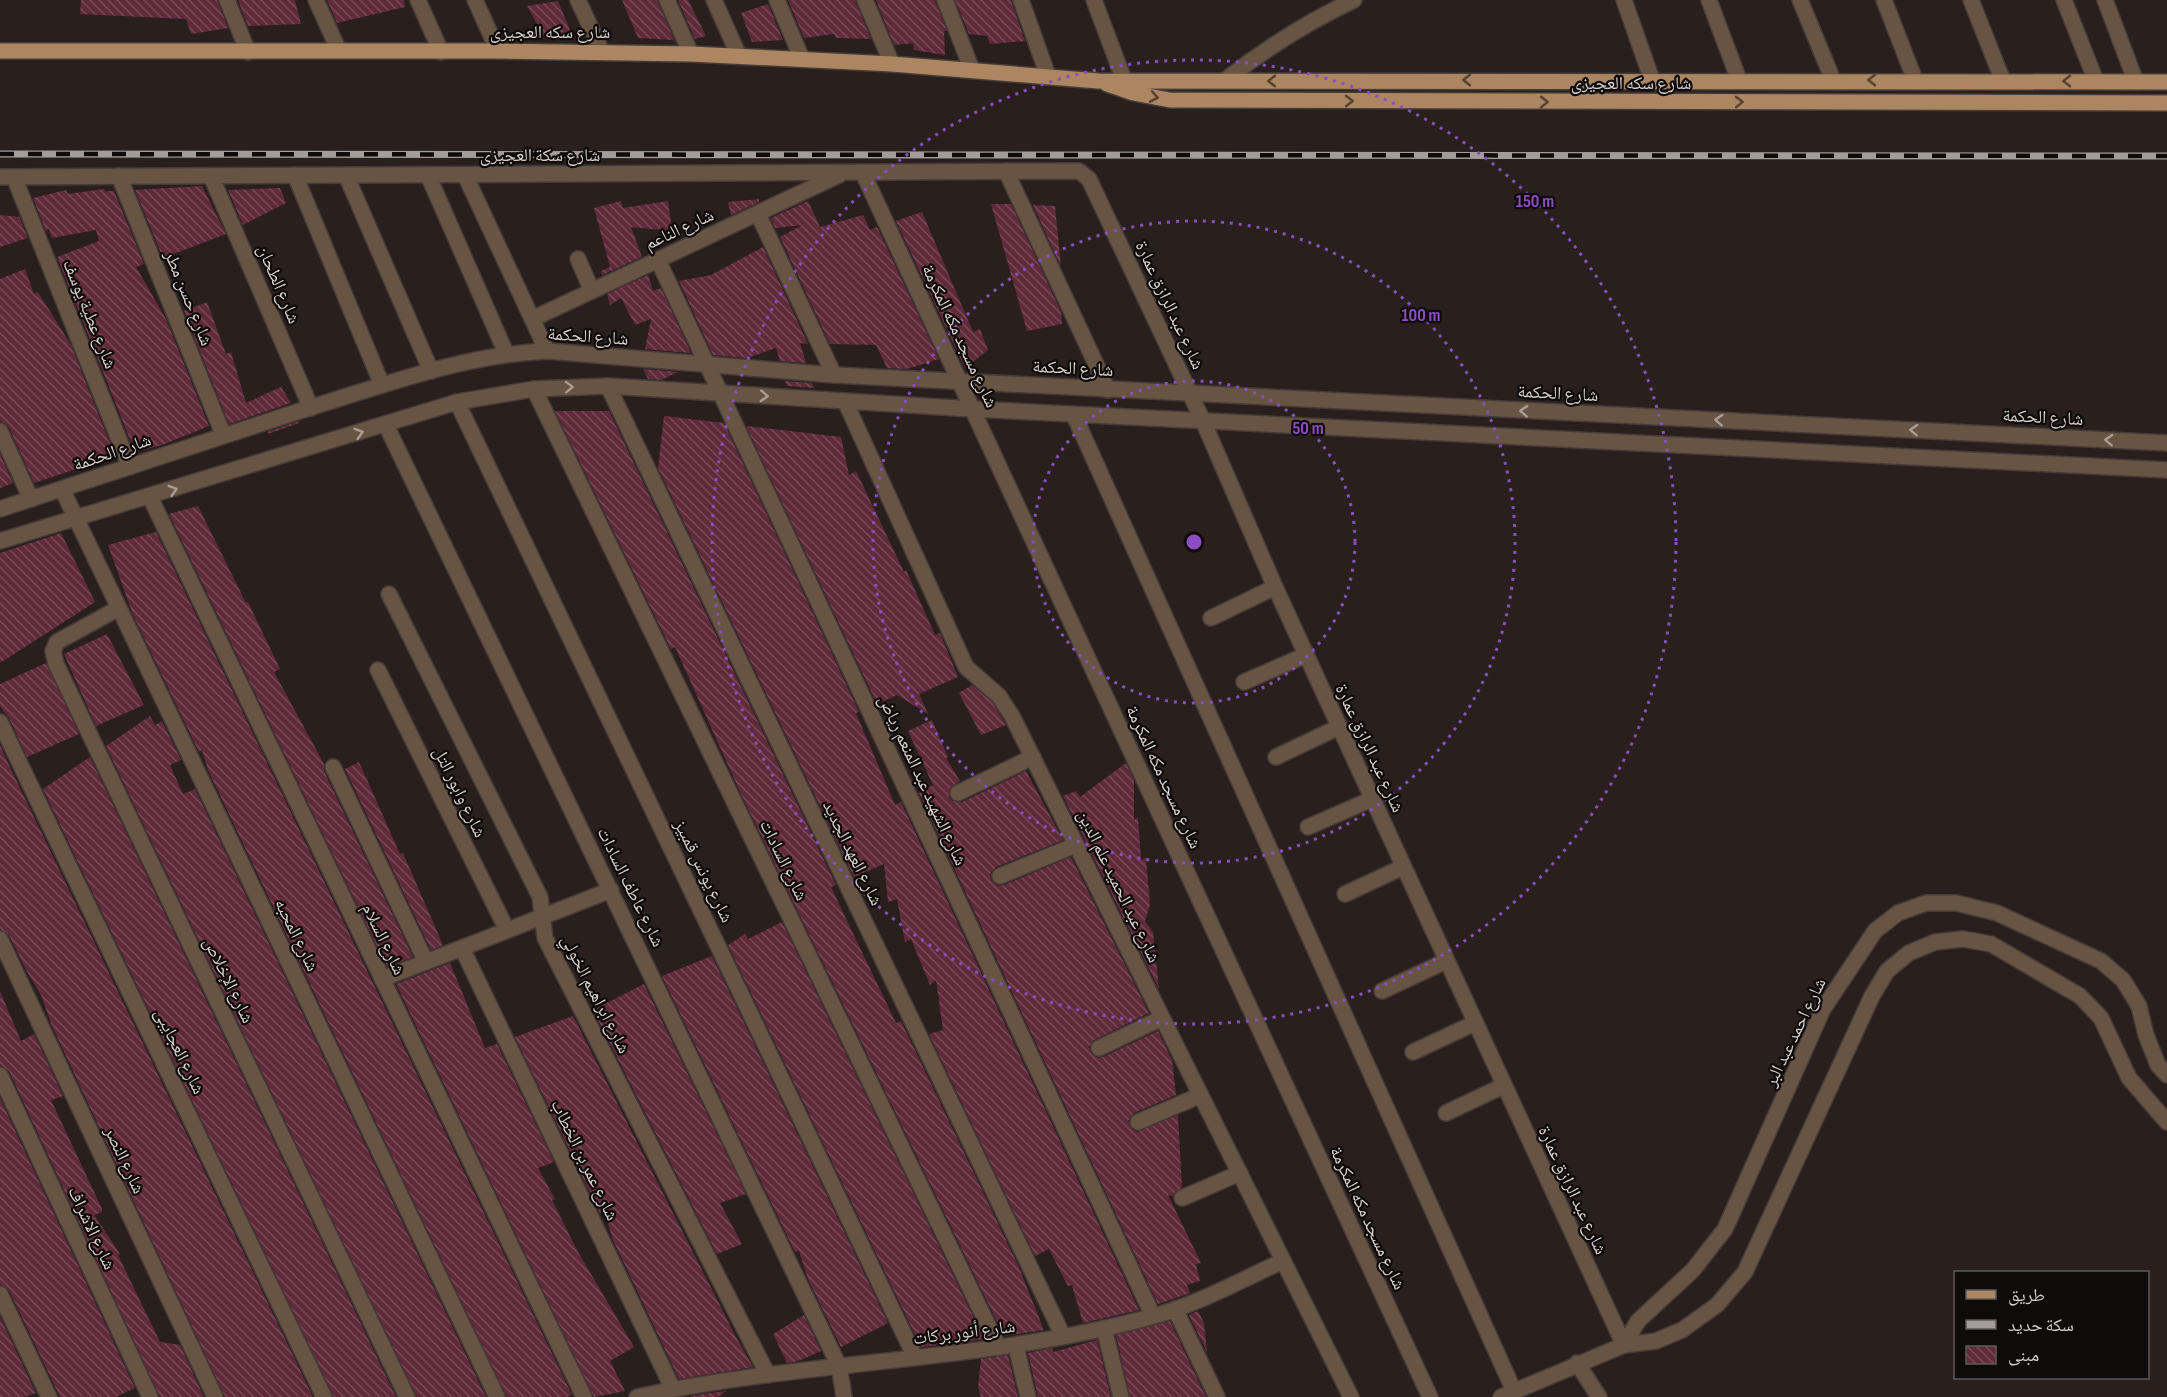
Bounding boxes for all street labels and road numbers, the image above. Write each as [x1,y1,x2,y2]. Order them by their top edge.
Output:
street label: شارع سكه العجيزى [490,22,610,43]
street label: شارع سكه العجيزى [1571,73,1691,94]
street label: شارع سكة العجيزى [480,145,600,166]
street label: شارع الناعم [641,204,717,255]
street label: شارع عبد الرازق عمارة [1131,238,1209,373]
street label: شارع الطحان [253,242,305,327]
street label: شارع حسن مطر [160,247,217,349]
street label: شارع عطية يوسف [58,256,121,372]
street label: شارع مسجد مكه المكرمة [917,261,1002,411]
street label: شارع الحكمة [547,323,629,350]
street label: شارع الحكمة [1032,356,1114,381]
street label: شارع الحكمة [1517,381,1599,406]
street label: شارع الحكمة [2002,405,2084,430]
street label: شارع الحكمة [70,429,154,476]
street label: شارع عبد الرازق عمارة [1331,681,1409,816]
street label: شارع الشهيد عبد المنعم رياض [873,692,971,869]
street label: شارع مسجد مكه المكرمة [1121,702,1206,852]
street label: شارع وابور التل [429,743,491,841]
street label: شارع العهد الجديد [818,797,887,909]
street label: شارع عبد الحميد علم الدين [1072,806,1165,966]
street label: شارع يونس قمبيز [669,815,737,926]
street label: شارع السادات [755,816,812,904]
street label: شارع عاطف السادات [593,824,669,950]
street label: شارع المحبه [270,896,323,975]
street label: شارع السلام [356,900,410,979]
street label: شارع ابراهيم الخولي [553,931,635,1059]
street label: شارع الإخلاص [199,934,258,1027]
street label: شارع احمد عبد البر [1760,975,1831,1091]
street label: شارع العجايبى [150,1005,209,1098]
street label: شارع عمر بن الخطاب [546,1096,623,1224]
street label: شارع النصر [99,1122,149,1197]
street label: شارع عبد الرازق عمارة [1534,1123,1612,1258]
street label: شارع مسجد مكه المكرمة [1325,1143,1410,1293]
street label: شارع الاشراف [63,1183,120,1273]
street label: شارع أنور بركات [912,1315,1016,1349]

